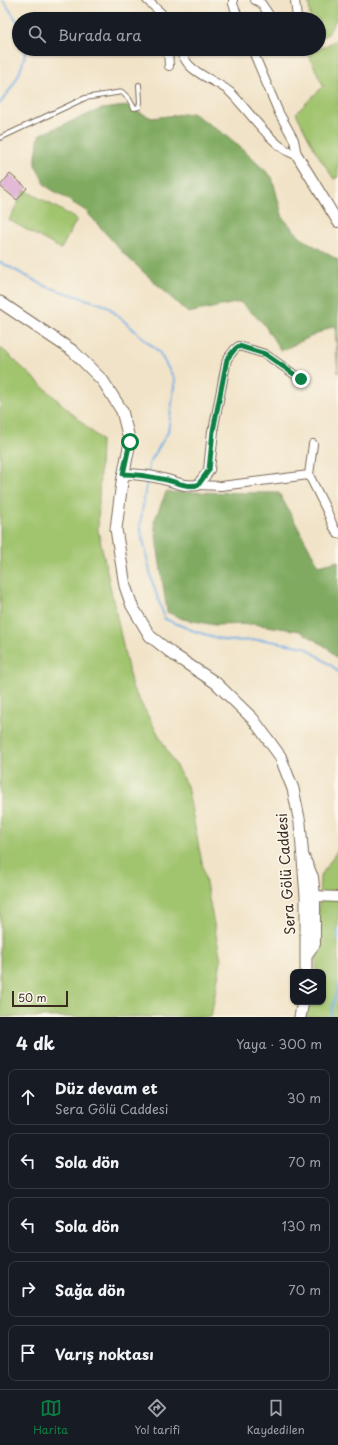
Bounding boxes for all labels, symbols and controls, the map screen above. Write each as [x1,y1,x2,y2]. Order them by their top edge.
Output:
search box [12,12,326,56]
icon: search [26,23,48,45]
text: Burada ara [58,23,141,46]
route end [292,370,310,388]
route start [121,433,139,451]
street label: Sera Gölü Caddesi [271,812,300,936]
map controls [290,969,326,1005]
button: layers [290,969,326,1005]
scale bar [12,989,68,1008]
text: 50 m [18,989,47,1006]
text: 4 dk [16,1030,55,1056]
text: Yaya · 300 m [236,1034,322,1053]
text: Düz devam et [55,1076,158,1099]
icon: ahead [17,1086,39,1108]
text: 30 m [287,1088,321,1107]
text: Sera Gölü Caddesi [55,1099,168,1118]
icon: left [17,1150,39,1172]
text: Sola dön [55,1150,119,1173]
text: 70 m [288,1152,321,1171]
icon: left [17,1214,39,1236]
text: Sola dön [55,1214,119,1237]
text: 130 m [282,1216,321,1235]
icon: right [17,1278,39,1300]
text: Sağa dön [55,1278,125,1301]
text: 70 m [288,1280,321,1299]
icon: arrive [17,1342,39,1364]
text: Varış noktası [55,1342,154,1365]
tab: Harita [33,1397,68,1438]
tab: Yol tarifi [135,1397,180,1438]
tab: Kaydedilen [247,1397,305,1438]

